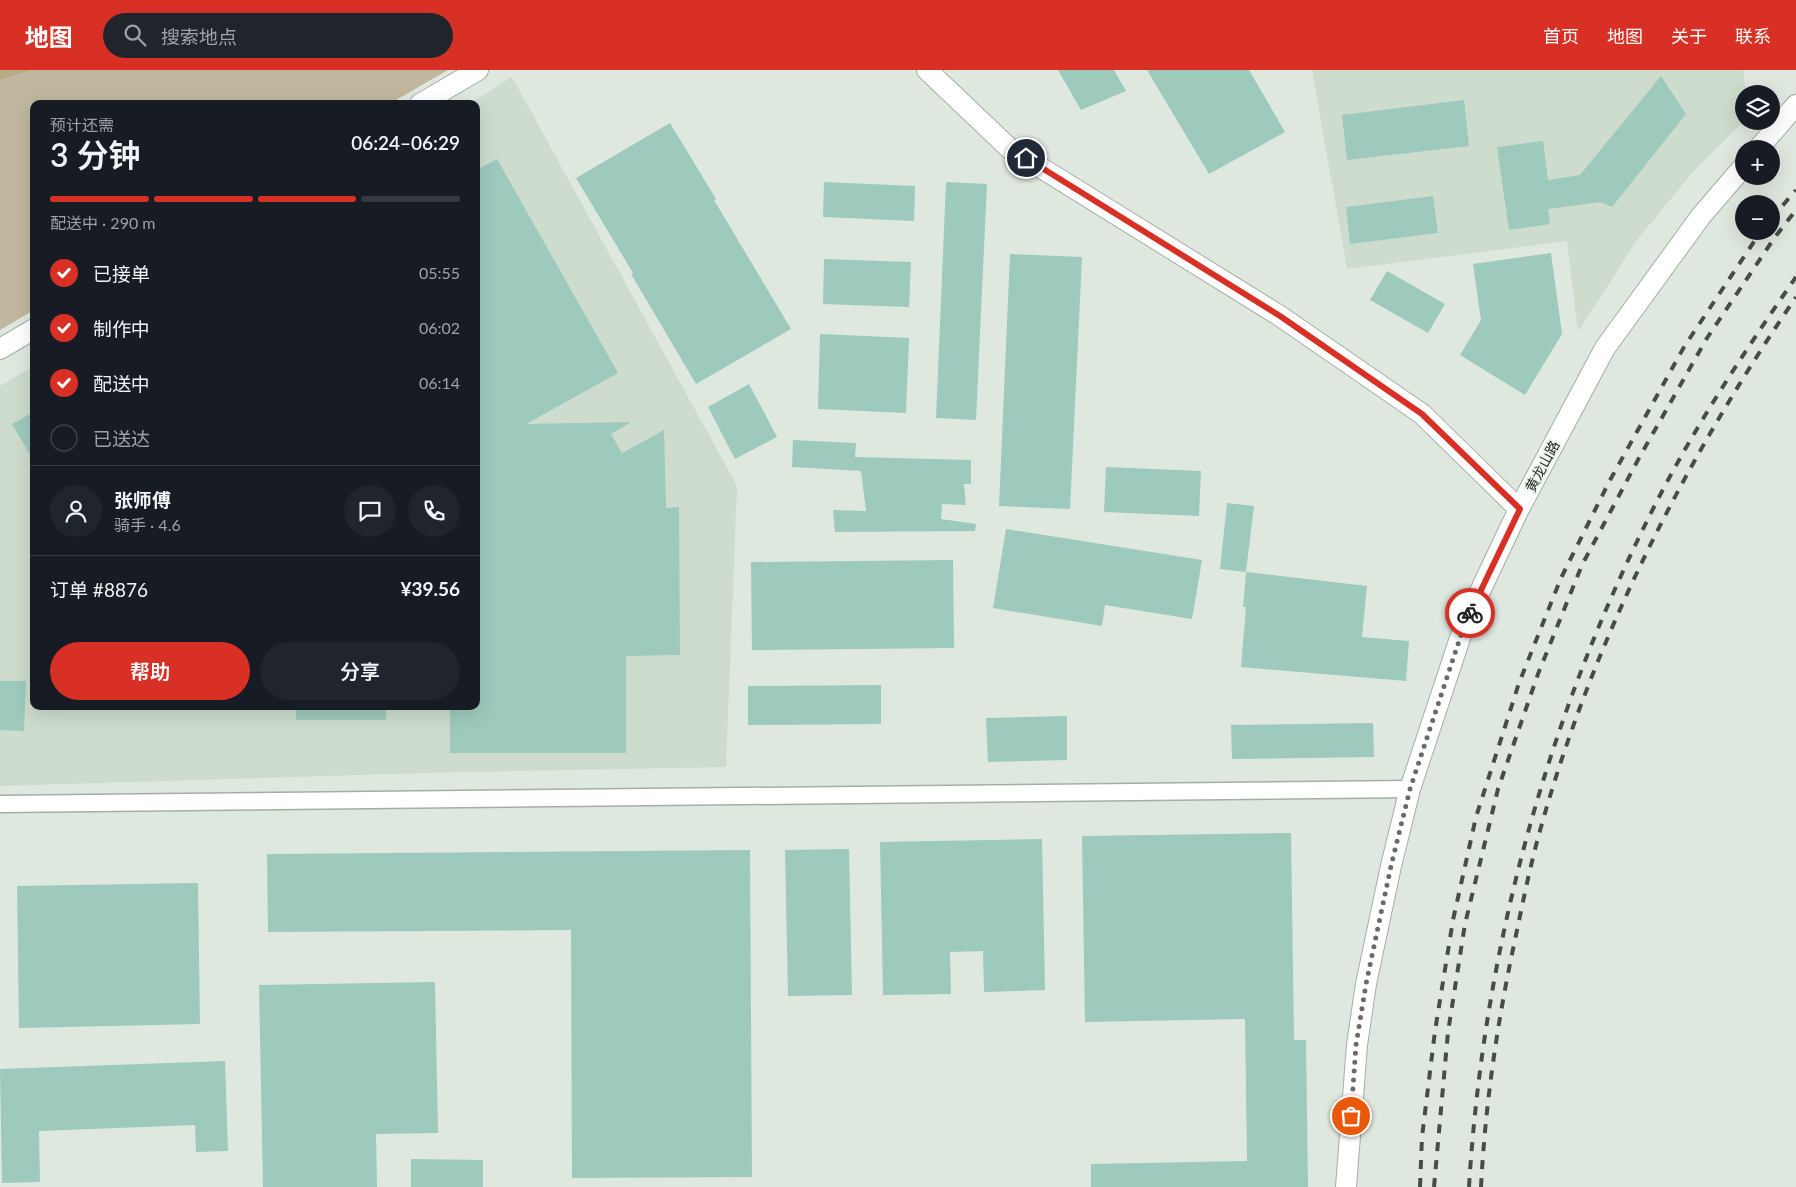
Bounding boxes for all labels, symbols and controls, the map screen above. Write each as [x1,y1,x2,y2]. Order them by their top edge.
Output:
search box [103,13,453,58]
icon: search [121,21,149,49]
text: 地图 [25,22,73,51]
text: 搜索地点 [161,25,237,48]
text: 首页 [1543,25,1579,47]
text: 地图 [1607,25,1643,47]
text: 关于 [1671,25,1707,47]
text: 联系 [1735,25,1771,47]
map controls [1735,85,1780,240]
button: layers [1735,85,1780,130]
text: 预计还需 [50,115,114,134]
text: 06:24–06:29 [351,131,460,154]
text: 3 分钟 [50,135,141,174]
pin [1005,137,1047,179]
button: + [1735,140,1780,185]
icon: home [1012,144,1040,172]
button: − [1735,195,1780,240]
text: 配送中 · 290 m [50,213,155,232]
icon: check [50,259,78,287]
text: 已接单 [93,262,150,285]
text: 05:55 [419,263,460,282]
icon: check [50,314,78,342]
text: 制作中 [93,317,150,340]
text: 06:02 [419,318,460,337]
icon: check [50,369,78,397]
text: 配送中 [93,372,150,395]
text: 06:14 [419,373,460,392]
text: 已送达 [93,427,150,450]
street label: 黄龙山路 [1521,437,1563,495]
button: person [50,485,102,537]
button: chat [344,485,396,537]
button: phone [408,485,460,537]
text: 张师傅 [114,488,171,511]
text: 骑手 · 4.6 [114,515,181,534]
text: ¥39.56 [400,577,460,600]
text: 订单 #8876 [50,578,148,601]
courier [1445,588,1495,638]
icon: bike [1456,599,1484,627]
button: 帮助 [50,642,250,700]
button: 分享 [260,642,460,700]
pin [1330,1095,1372,1137]
icon: bag [1337,1102,1365,1130]

